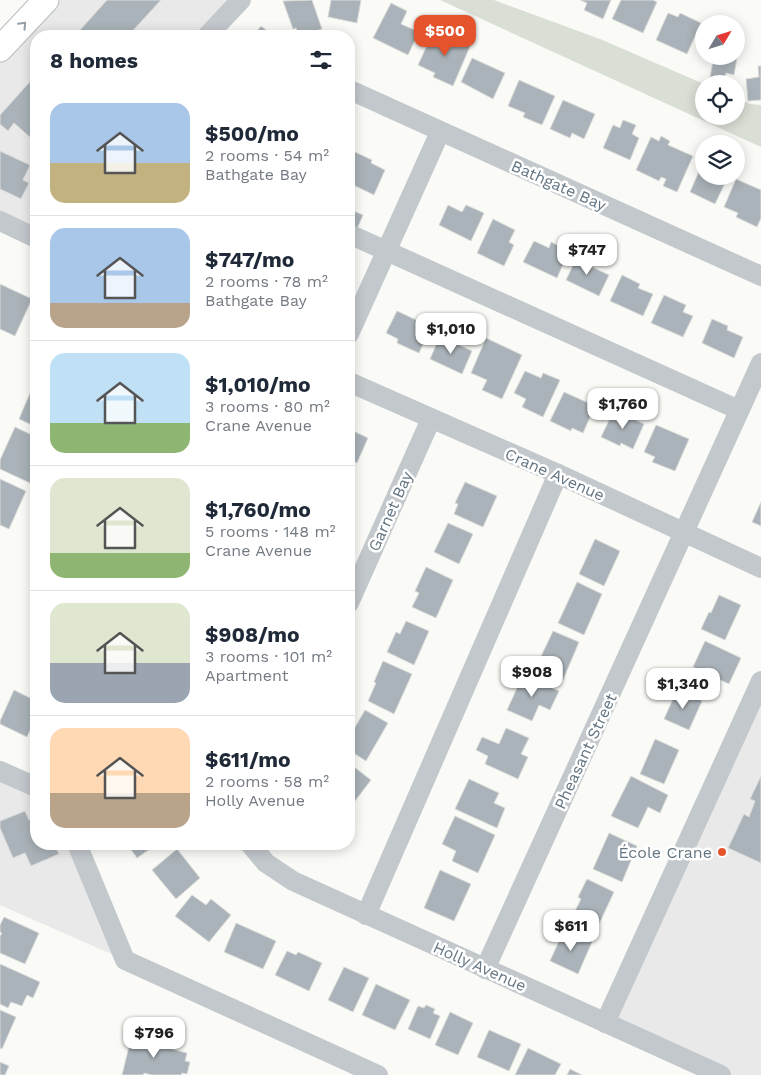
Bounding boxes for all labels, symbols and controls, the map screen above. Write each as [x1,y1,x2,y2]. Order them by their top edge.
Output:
pin: $500 [415,15,475,57]
north arrow [695,15,745,65]
map controls [695,15,745,185]
one-way arrow [17,21,26,30]
text: $500 [425,21,465,40]
icon: filters [307,46,335,74]
text: 8 homes [50,48,138,73]
button: locate [695,75,745,125]
text: $500/mo [205,121,299,146]
icon: home [90,123,150,183]
button: layers [695,135,745,185]
text: 2 rooms · 54 m² [205,146,329,165]
street label: Bathgate Bay [508,156,610,215]
text: Bathgate Bay [205,165,307,184]
pin: $747 [557,234,617,276]
text: $747 [568,240,606,259]
text: $747/mo [205,247,294,272]
icon: home [90,248,150,308]
text: 2 rooms · 78 m² [205,272,328,291]
text: Bathgate Bay [205,291,307,310]
pin: $1,010 [410,312,492,355]
text: $1,010 [426,319,476,338]
text: $1,010/mo [205,372,310,397]
icon: home [90,373,150,433]
pin: $1,760 [582,388,664,430]
text: $1,760 [598,394,648,413]
text: 3 rooms · 80 m² [205,397,330,416]
text: Crane Avenue [205,416,312,435]
street label: Crane Avenue [502,444,607,505]
street label: Garnet Bay [364,468,417,554]
text: $1,760/mo [205,497,311,522]
icon: home [90,498,150,558]
text: 5 rooms · 148 m² [205,522,336,541]
text: Crane Avenue [205,541,312,560]
text: $908/mo [205,622,300,647]
icon: home [90,623,150,683]
text: 3 rooms · 101 m² [205,647,332,666]
pin: $908 [502,656,562,698]
text: $908 [512,662,552,681]
text: Apartment [205,666,288,685]
pin: $1,340 [642,668,724,710]
text: $1,340 [657,674,709,693]
street label: Pheasant Street [550,690,621,812]
text: $611/mo [205,747,291,772]
icon: home [90,748,150,808]
text: 2 rooms · 58 m² [205,772,329,791]
text: Holly Avenue [205,791,305,810]
place label: École Crane [618,843,712,862]
marker: École Crane [716,846,728,858]
pin: $611 [541,910,601,952]
text: $611 [554,916,588,935]
street label: Holly Avenue [430,937,529,995]
pin: $796 [124,1016,184,1059]
text: $796 [134,1023,174,1042]

